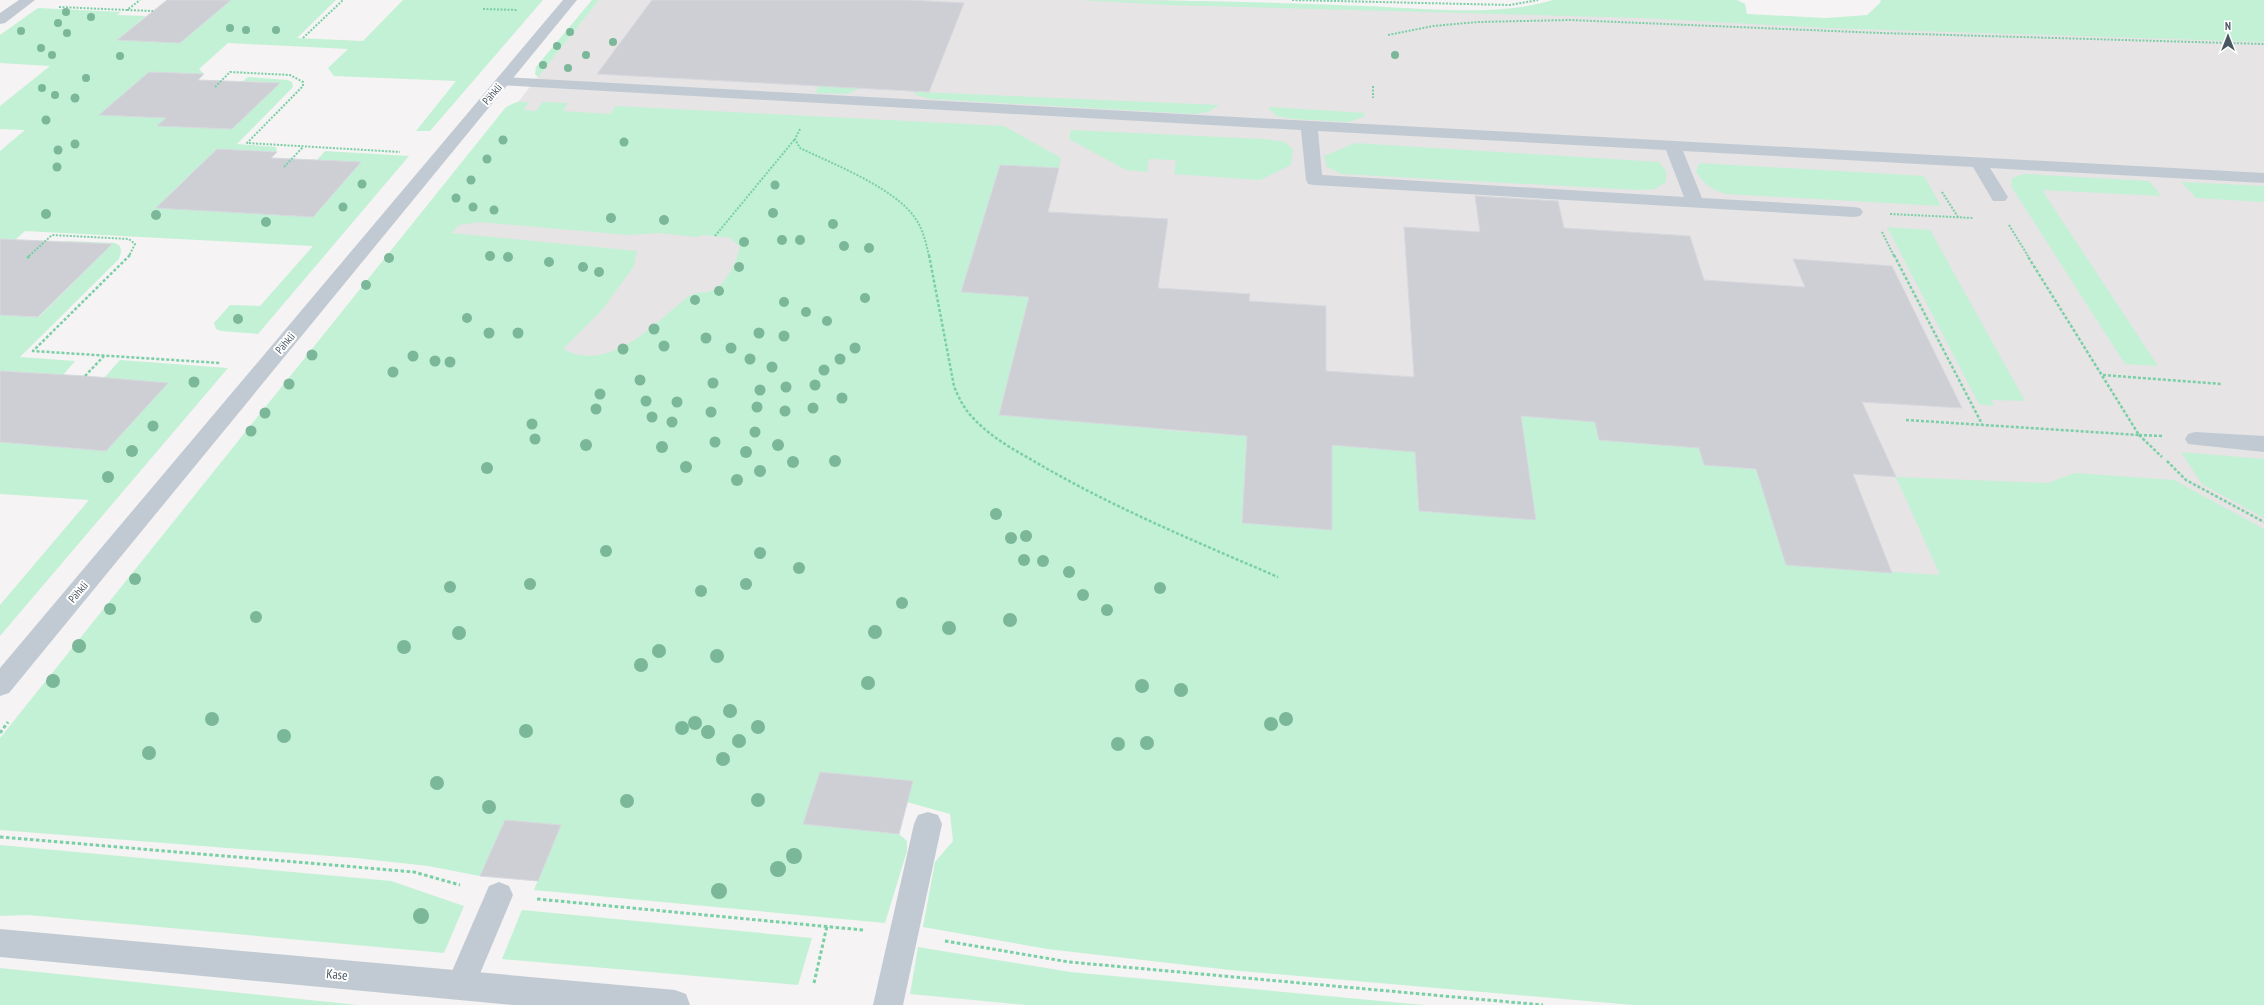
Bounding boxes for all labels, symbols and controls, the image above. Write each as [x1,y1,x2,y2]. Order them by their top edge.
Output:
north arrow [2208,16,2248,56]
text: N [2225,19,2231,33]
street label: Pähkli [479,81,505,107]
street label: Pähkli [272,330,298,356]
street label: Pähkli [65,579,91,605]
street label: Kase [326,965,348,984]

